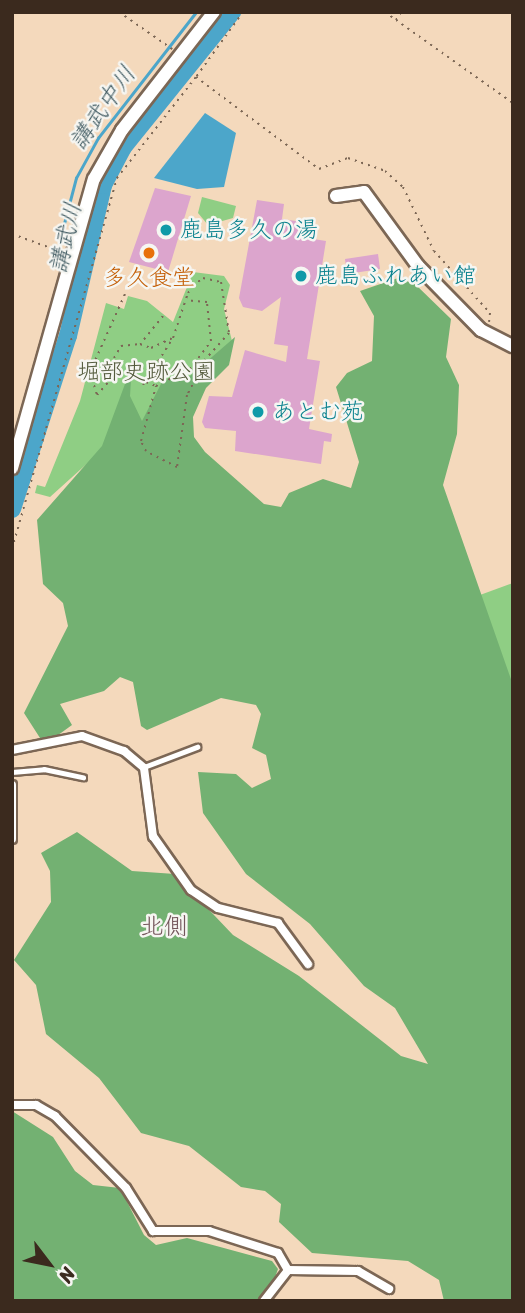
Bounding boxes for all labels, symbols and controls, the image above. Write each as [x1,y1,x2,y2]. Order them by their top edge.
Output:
water label: 講武中川 [64,60,142,156]
water label: 講武川 [44,200,88,276]
place label: 鹿島多久の湯 [180,216,318,244]
marker: 鹿島多久の湯 [158,222,174,238]
marker: 多久食堂 [141,245,157,261]
place label: 鹿島ふれあい館 [315,262,476,290]
place label: 多久食堂 [103,264,195,292]
marker: 鹿島ふれあい館 [293,268,309,284]
park label: 堀部史跡公園 [77,358,215,386]
place label: あとむ苑 [272,398,364,426]
marker: あとむ苑 [250,404,266,420]
district label: 北側 [140,913,188,941]
north arrow [14,1229,84,1299]
text: N [50,1261,85,1290]

